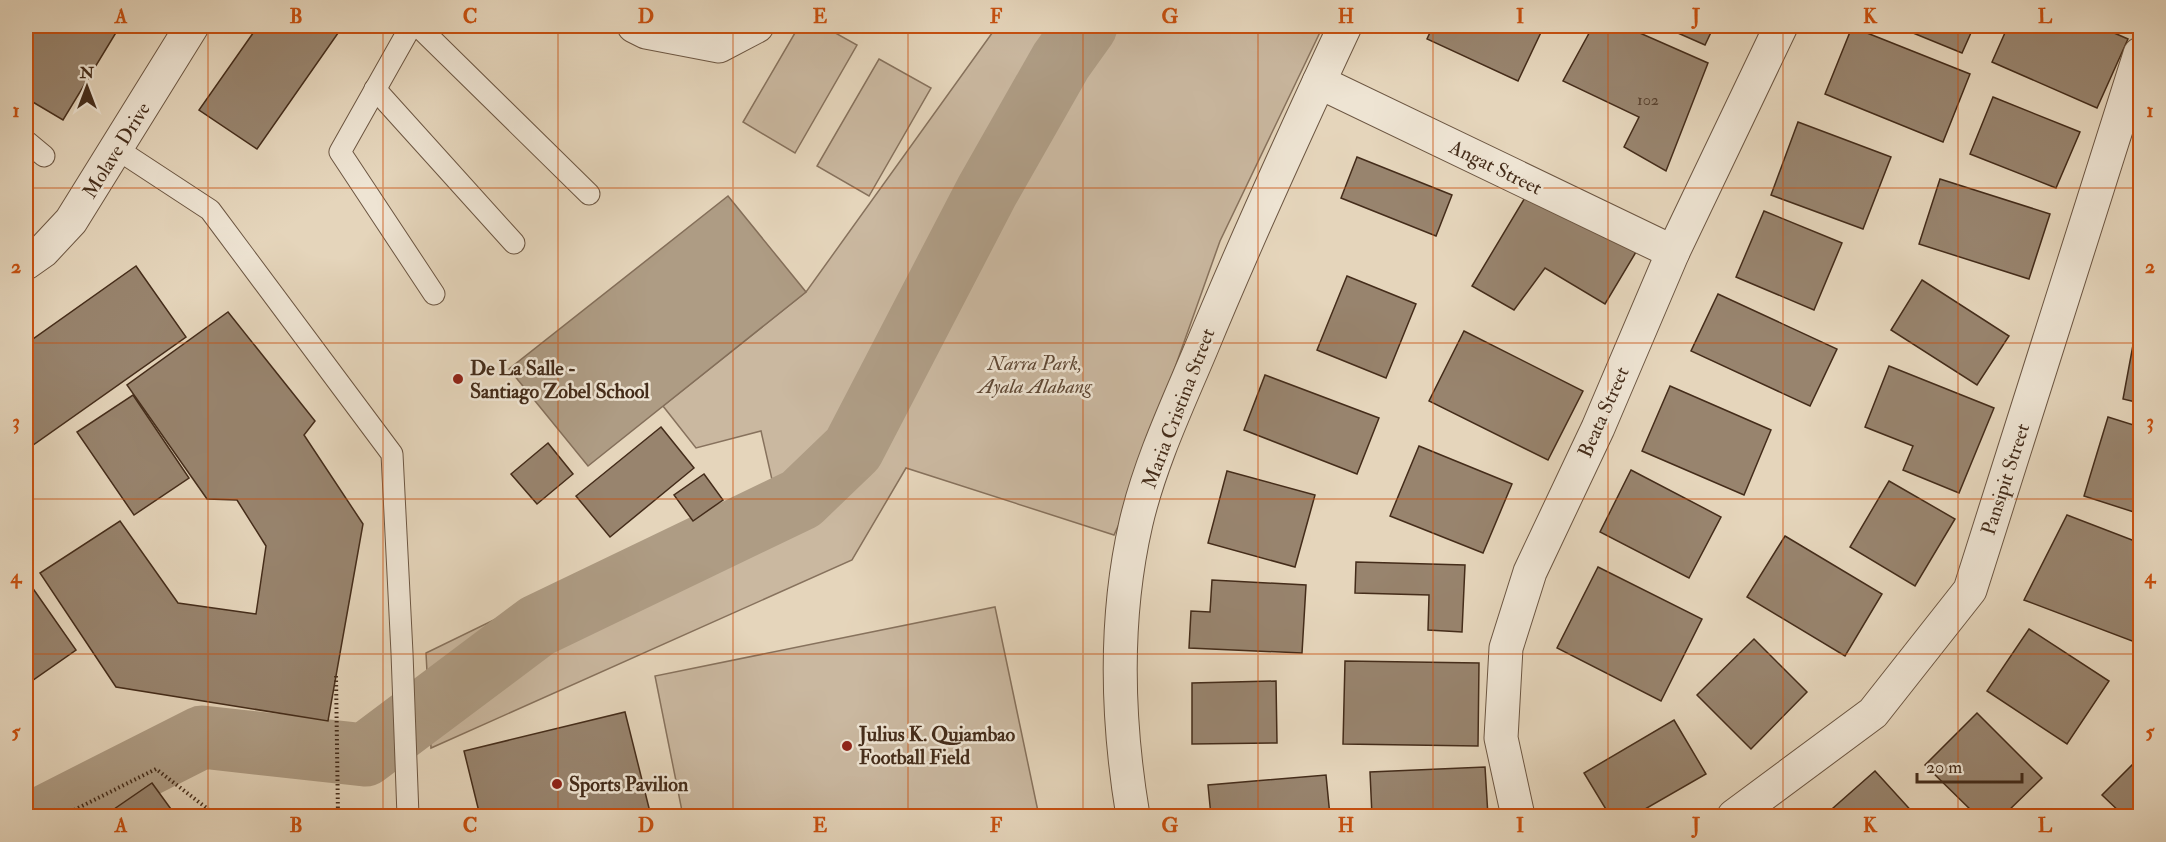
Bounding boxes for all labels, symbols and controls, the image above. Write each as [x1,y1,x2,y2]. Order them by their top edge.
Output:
text: A [114,4,128,29]
text: B [289,4,303,29]
text: C [463,4,477,29]
text: D [638,4,654,29]
text: E [813,4,828,29]
text: F [990,4,1003,29]
text: G [1162,4,1179,29]
text: H [1338,4,1354,29]
text: I [1516,4,1524,29]
text: J [1691,4,1700,29]
text: K [1863,4,1878,29]
text: L [2038,4,2053,29]
north arrow [57,57,117,117]
text: N [79,63,95,83]
house number: 102 [1637,90,1659,110]
text: 1 [12,98,20,123]
street label: Molave Drive [77,98,156,203]
text: 1 [2146,98,2154,123]
street label: Angat Street [1444,134,1547,201]
text: 2 [11,254,21,279]
text: 2 [2145,254,2155,279]
street label: Maria Cristina Street [1136,324,1221,492]
park label: Narra Park, Ayala Alabang [976,351,1093,399]
place label: De La Salle - Santiago Zobel School [470,356,650,405]
street label: Beata Street [1572,362,1635,462]
marker: De La Salle - Santiago Zobel School [451,372,465,386]
text: 3 [12,409,20,434]
text: 3 [2146,409,2154,434]
street label: Pansipit Street [1976,420,2036,538]
text: 4 [10,564,23,589]
text: 4 [2144,564,2157,589]
text: 5 [12,719,22,744]
text: 5 [2146,719,2156,744]
place label: Julius K. Quiambao Football Field [858,722,1016,770]
marker: Julius K. Quiambao Football Field [840,739,854,753]
scale bar [1917,746,2022,784]
text: 20 m [1926,756,1962,779]
place label: Sports Pavilion [569,772,689,798]
marker: Sports Pavilion [550,777,564,791]
text: A [114,813,128,838]
text: B [289,813,303,838]
text: C [463,813,477,838]
text: D [638,813,654,838]
text: E [813,813,828,838]
text: F [990,813,1003,838]
text: G [1162,813,1179,838]
text: H [1338,813,1354,838]
text: I [1516,813,1524,838]
text: J [1691,813,1700,838]
text: K [1863,813,1878,838]
text: L [2038,813,2053,838]

